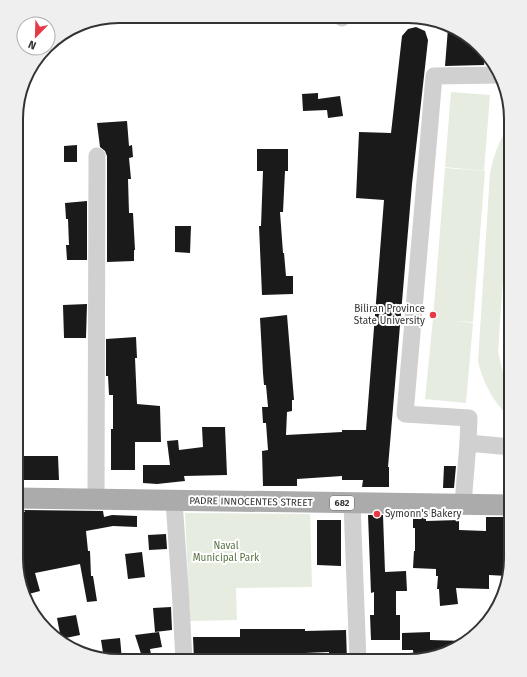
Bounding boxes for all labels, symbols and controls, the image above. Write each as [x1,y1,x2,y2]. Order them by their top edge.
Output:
north arrow [16,16,56,56]
text: N [26,37,38,52]
place label: Biliran Province State University [354,303,425,327]
marker: Biliran Province State University [428,310,438,320]
street label: PADRE INNOCENTES STREET [189,495,314,509]
road number: 682 [330,496,354,510]
place label: Symonn's Bakery [385,508,462,520]
marker: Symonn's Bakery [372,509,382,519]
park label: Naval Municipal Park [193,540,260,564]

